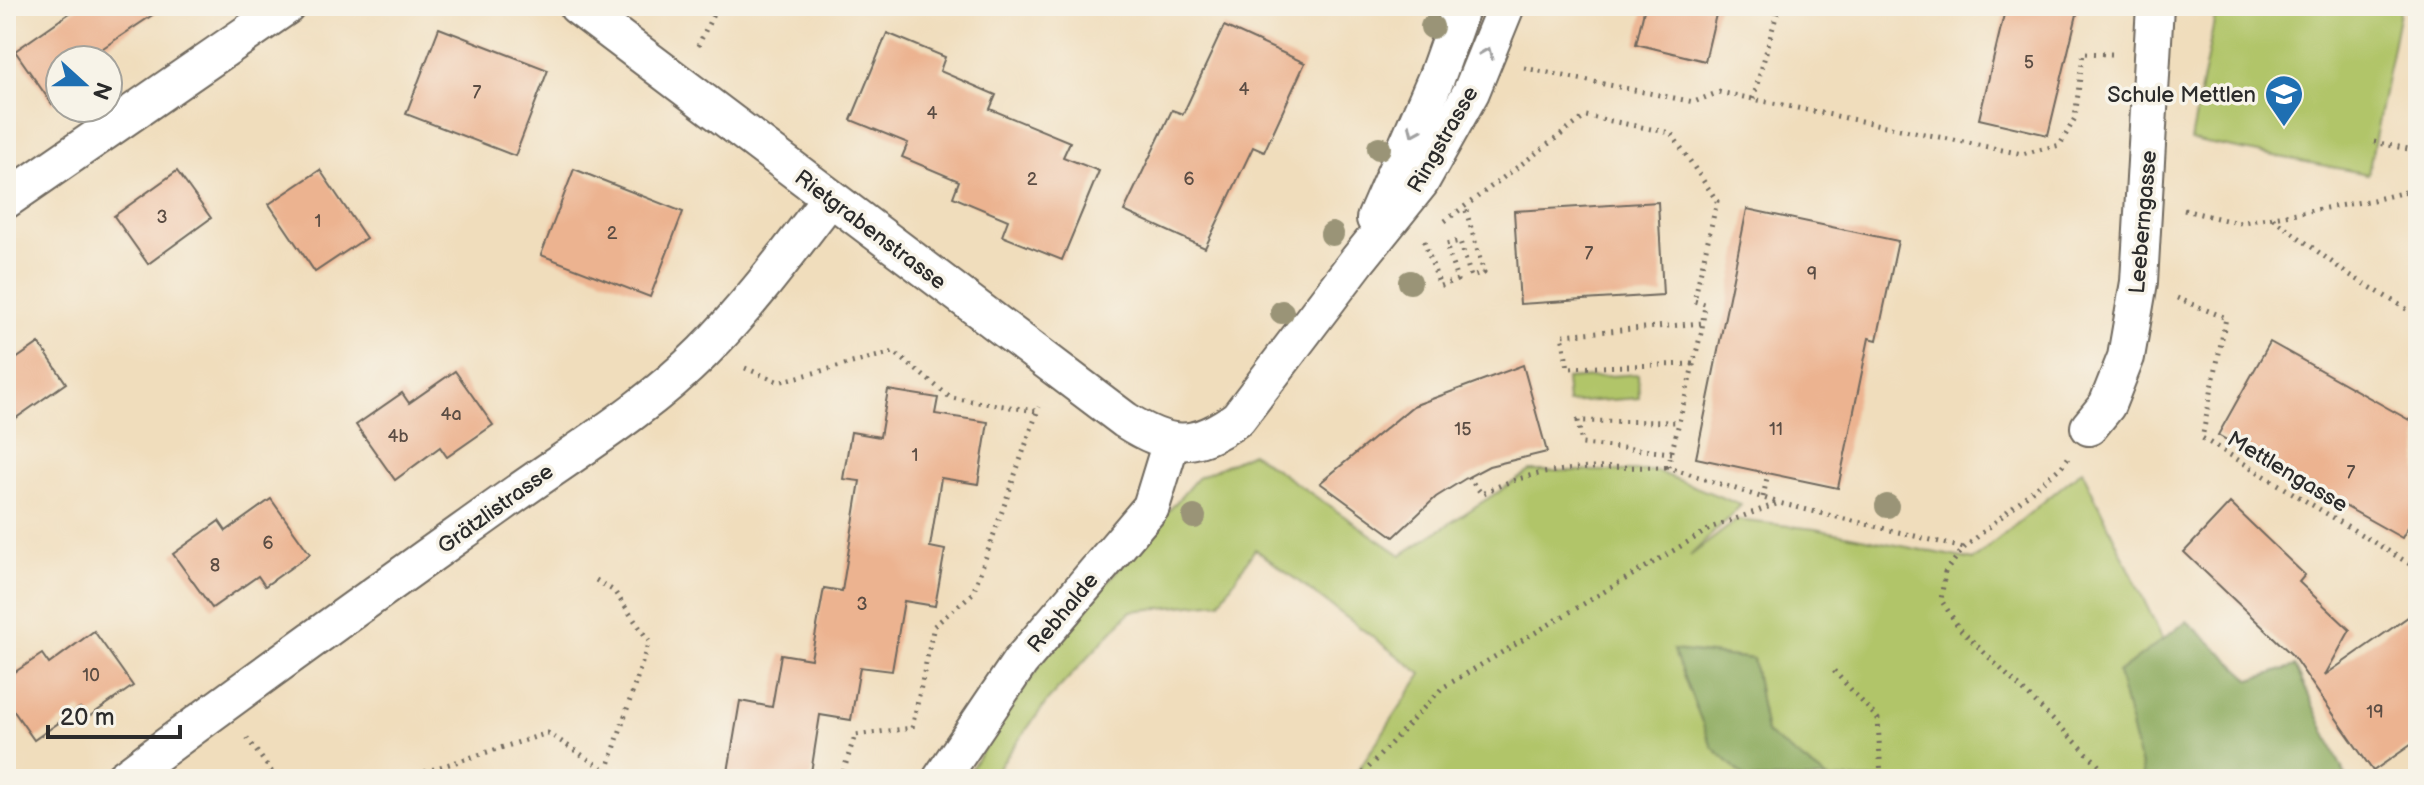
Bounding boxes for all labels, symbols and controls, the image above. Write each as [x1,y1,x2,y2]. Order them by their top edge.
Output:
north arrow [44,44,124,124]
one-way arrow [1477,47,1494,61]
house number: 5 [2024,52,2034,73]
school or university icon: Schule Mettlen [2263,73,2305,128]
text: N [86,78,117,103]
house number: 4 [1239,79,1250,100]
house number: 7 [473,82,482,103]
street label: Ringstrasse [1402,82,1485,198]
place label: Schule Mettlen [2107,82,2256,109]
house number: 4 [927,103,938,124]
one-way arrow [1407,123,1423,137]
street label: Leeberngasse [2124,149,2163,295]
street label: Rietgrabenstrasse [789,164,951,296]
house number: 2 [1027,169,1038,190]
house number: 6 [1184,169,1195,190]
house number: 3 [156,207,168,228]
house number: 1 [315,211,321,232]
house number: 2 [607,223,618,244]
house number: 7 [1585,243,1594,264]
house number: 9 [1807,264,1817,285]
house number: 4a [440,404,462,425]
house number: 15 [1454,419,1472,440]
house number: 11 [1769,419,1783,440]
house number: 4b [387,426,409,447]
street label: Mettlengasse [2222,426,2352,519]
house number: 1 [912,445,918,466]
street label: Grätzlistrasse [433,458,559,560]
house number: 7 [2347,462,2356,483]
house number: 6 [263,533,274,554]
house number: 8 [210,555,220,576]
street label: Rebhalde [1022,567,1104,658]
house number: 3 [856,594,868,615]
house number: 10 [82,665,100,686]
scale bar [48,689,180,739]
house number: 19 [2366,702,2384,723]
text: 20 m [60,703,115,732]

